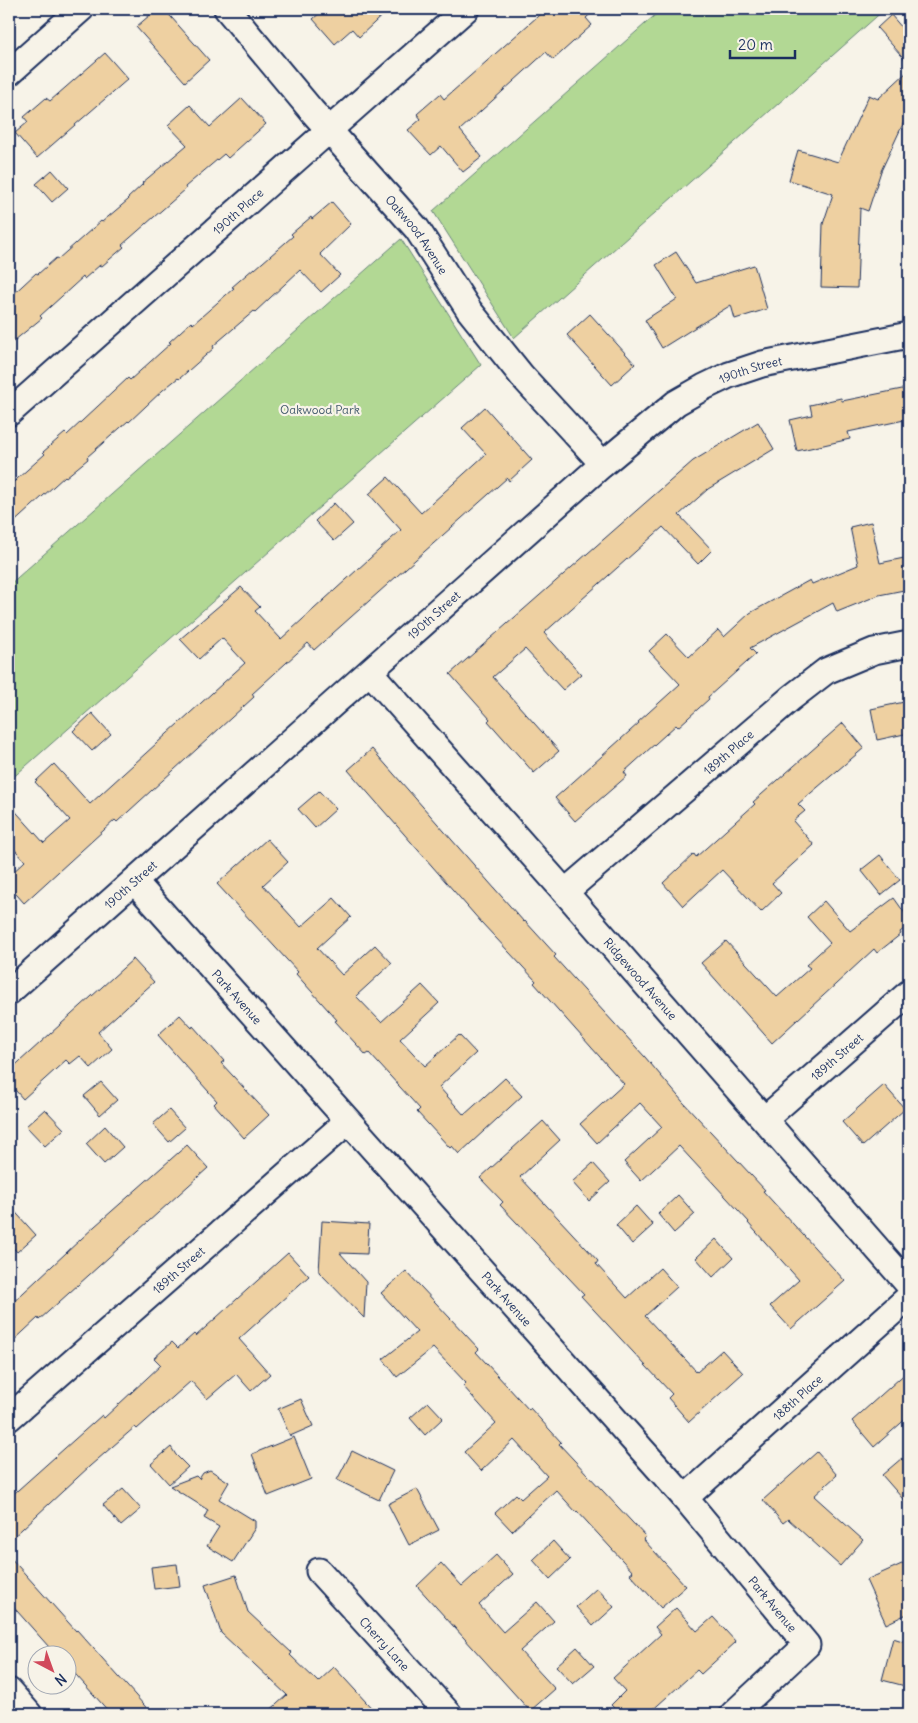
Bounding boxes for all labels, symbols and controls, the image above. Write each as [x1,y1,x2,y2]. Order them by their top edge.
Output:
scale bar [730,28,796,60]
text: 20 m [738,35,773,54]
street label: 190th Place [209,185,266,237]
street label: Oakwood Avenue [383,192,451,277]
street label: 190th Street [716,353,783,386]
park label: Oakwood Park [280,402,360,417]
street label: 190th Street [404,587,463,642]
street label: 189th Place [700,726,756,778]
street label: 190th Street [101,857,160,912]
street label: Ridgewood Avenue [601,935,681,1022]
street label: Park Avenue [209,966,265,1027]
street label: 189th Street [807,1030,866,1083]
street label: 189th Street [149,1243,207,1297]
street label: Park Avenue [479,1268,535,1329]
street label: 188th Place [769,1371,825,1423]
street label: Park Avenue [746,1573,800,1635]
street label: Cherry Lane [357,1613,413,1674]
north arrow [28,1646,78,1696]
text: N [51,1670,70,1690]

